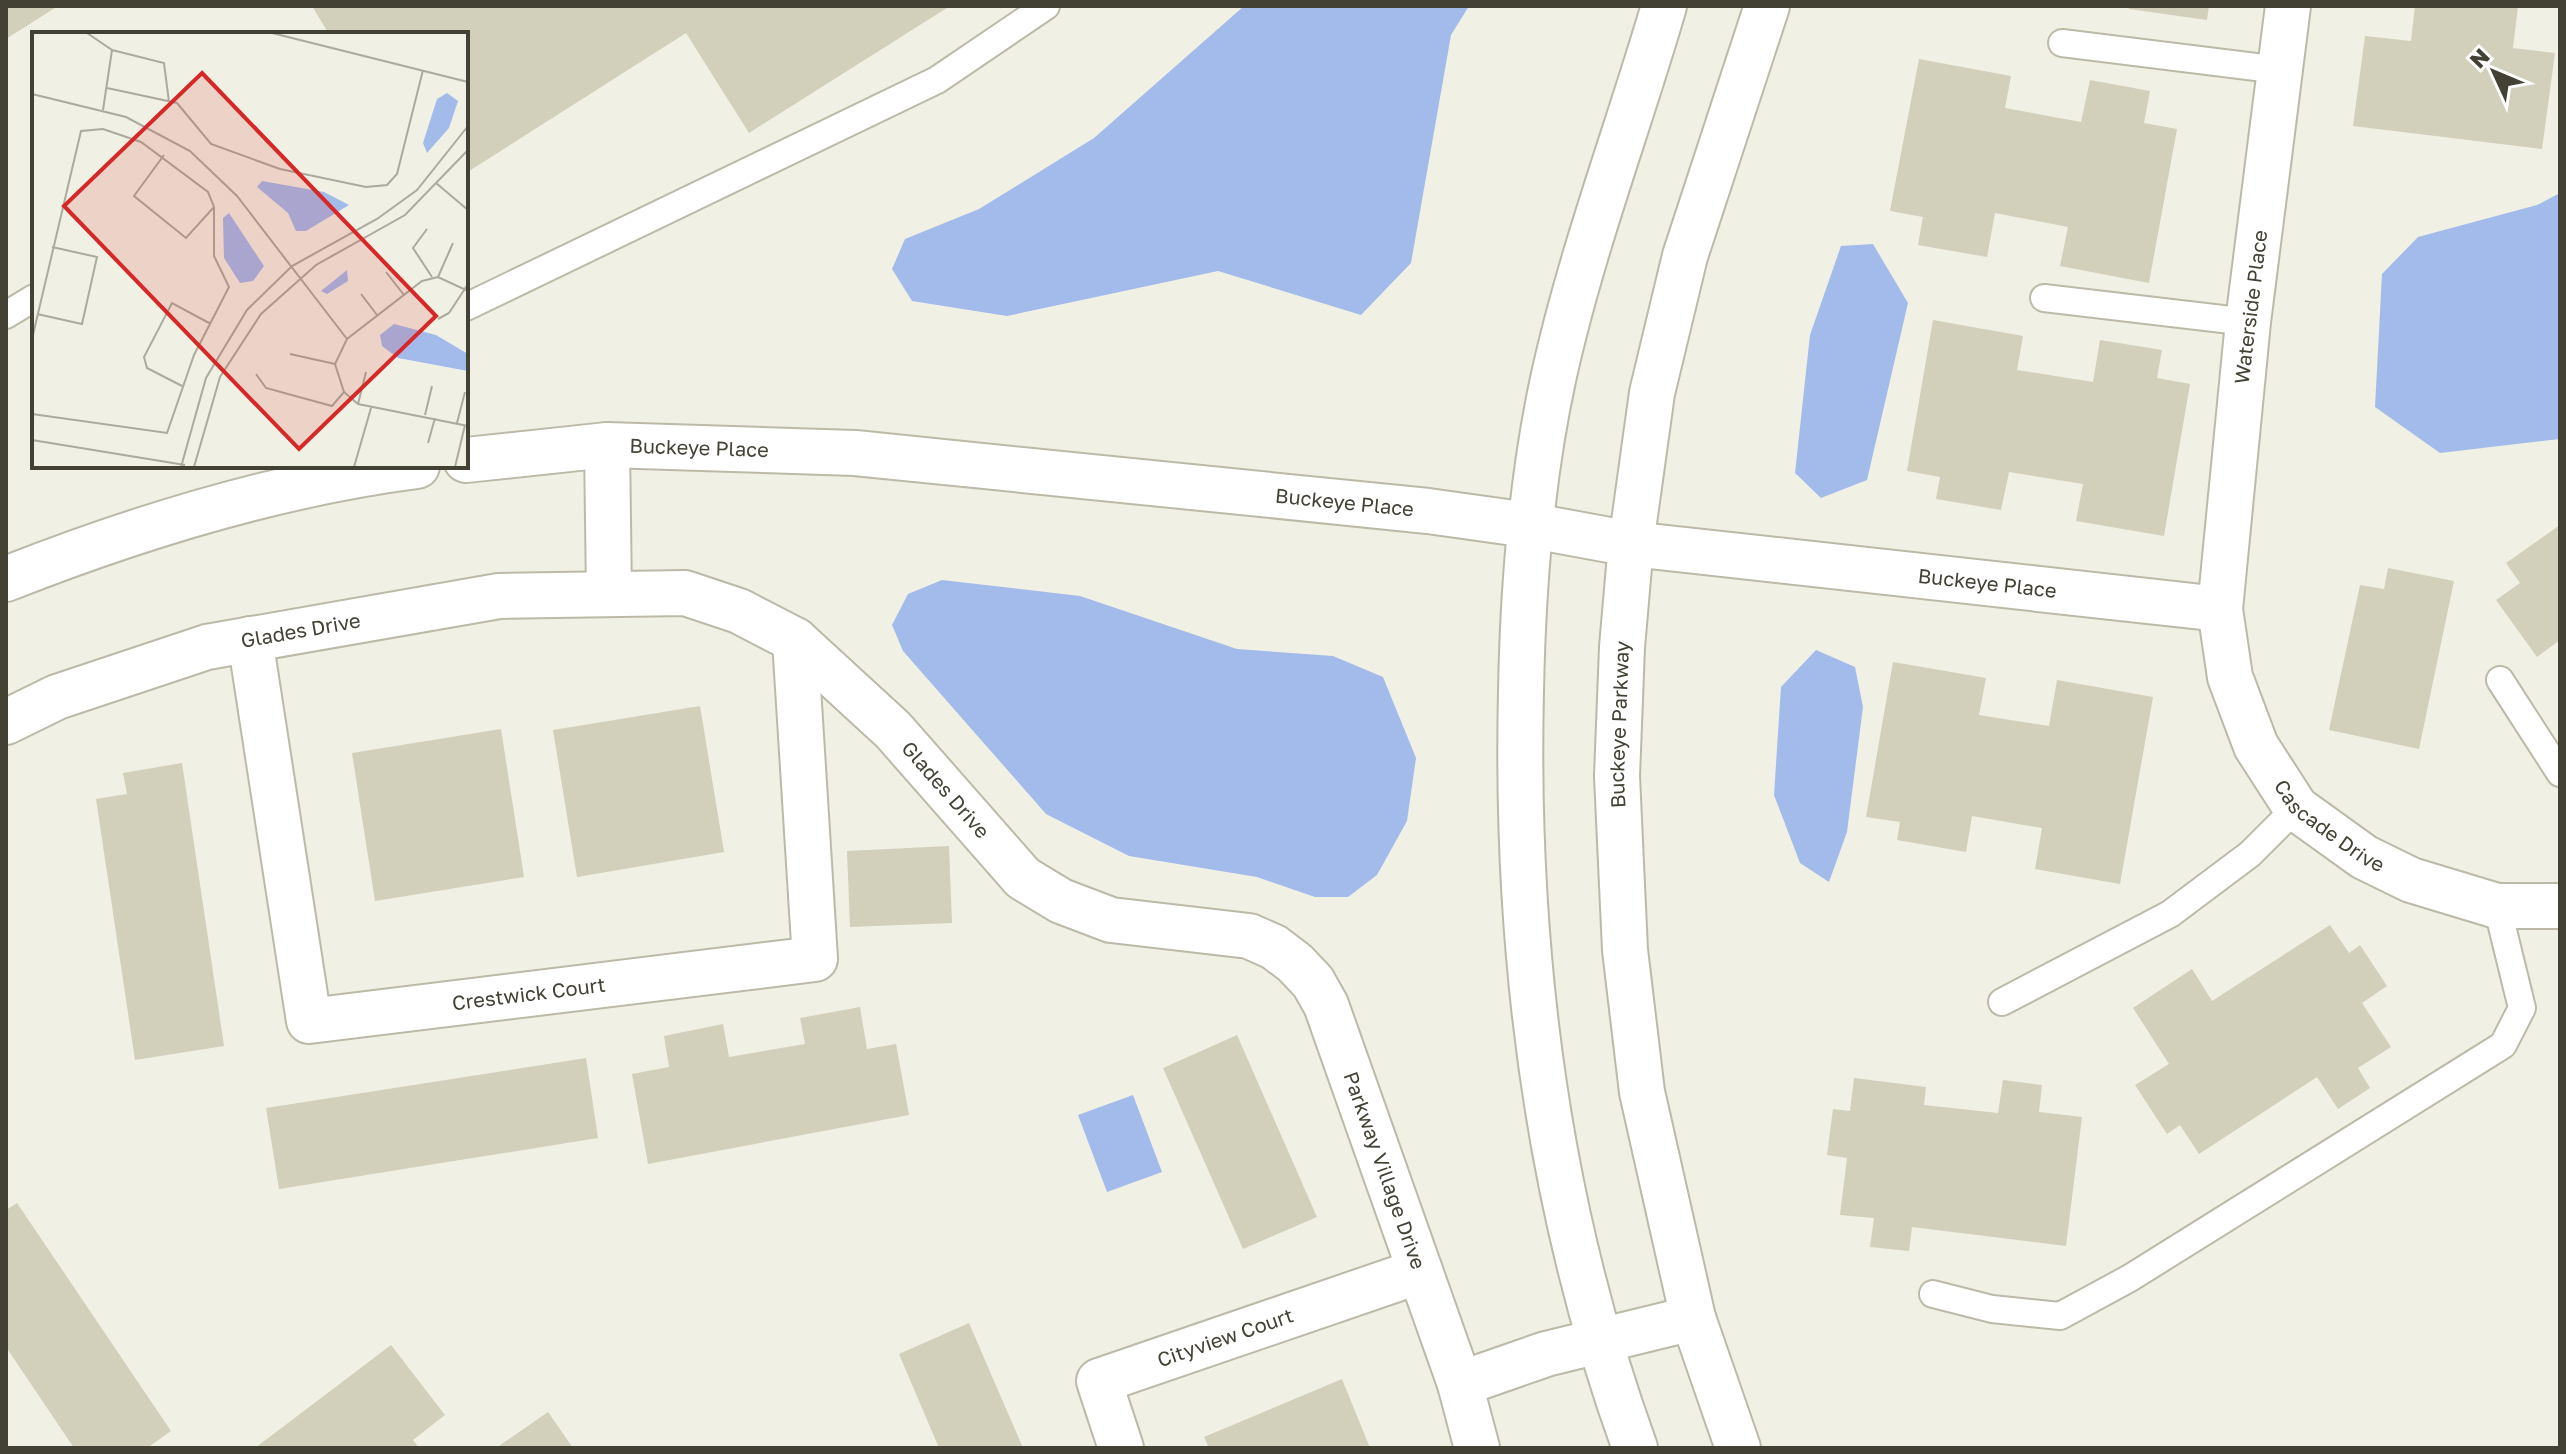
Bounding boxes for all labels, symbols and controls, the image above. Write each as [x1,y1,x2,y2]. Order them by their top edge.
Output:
inset map [32,32,468,468]
north arrow [2454,32,2534,112]
text: N [2464,42,2495,73]
street label: Waterside Place [2229,228,2271,385]
street label: Buckeye Place [629,433,769,461]
street label: Buckeye Place [1274,483,1415,521]
street label: Buckeye Place [1917,563,2058,602]
street label: Glades Drive [239,607,362,652]
street label: Buckeye Parkway [1604,640,1633,809]
street label: Glades Drive [897,736,995,843]
street label: Cascade Drive [2270,775,2389,876]
street label: Crestwick Court [451,972,607,1014]
street label: Parkway Village Drive [1339,1068,1431,1272]
street label: Cityview Court [1154,1302,1296,1371]

